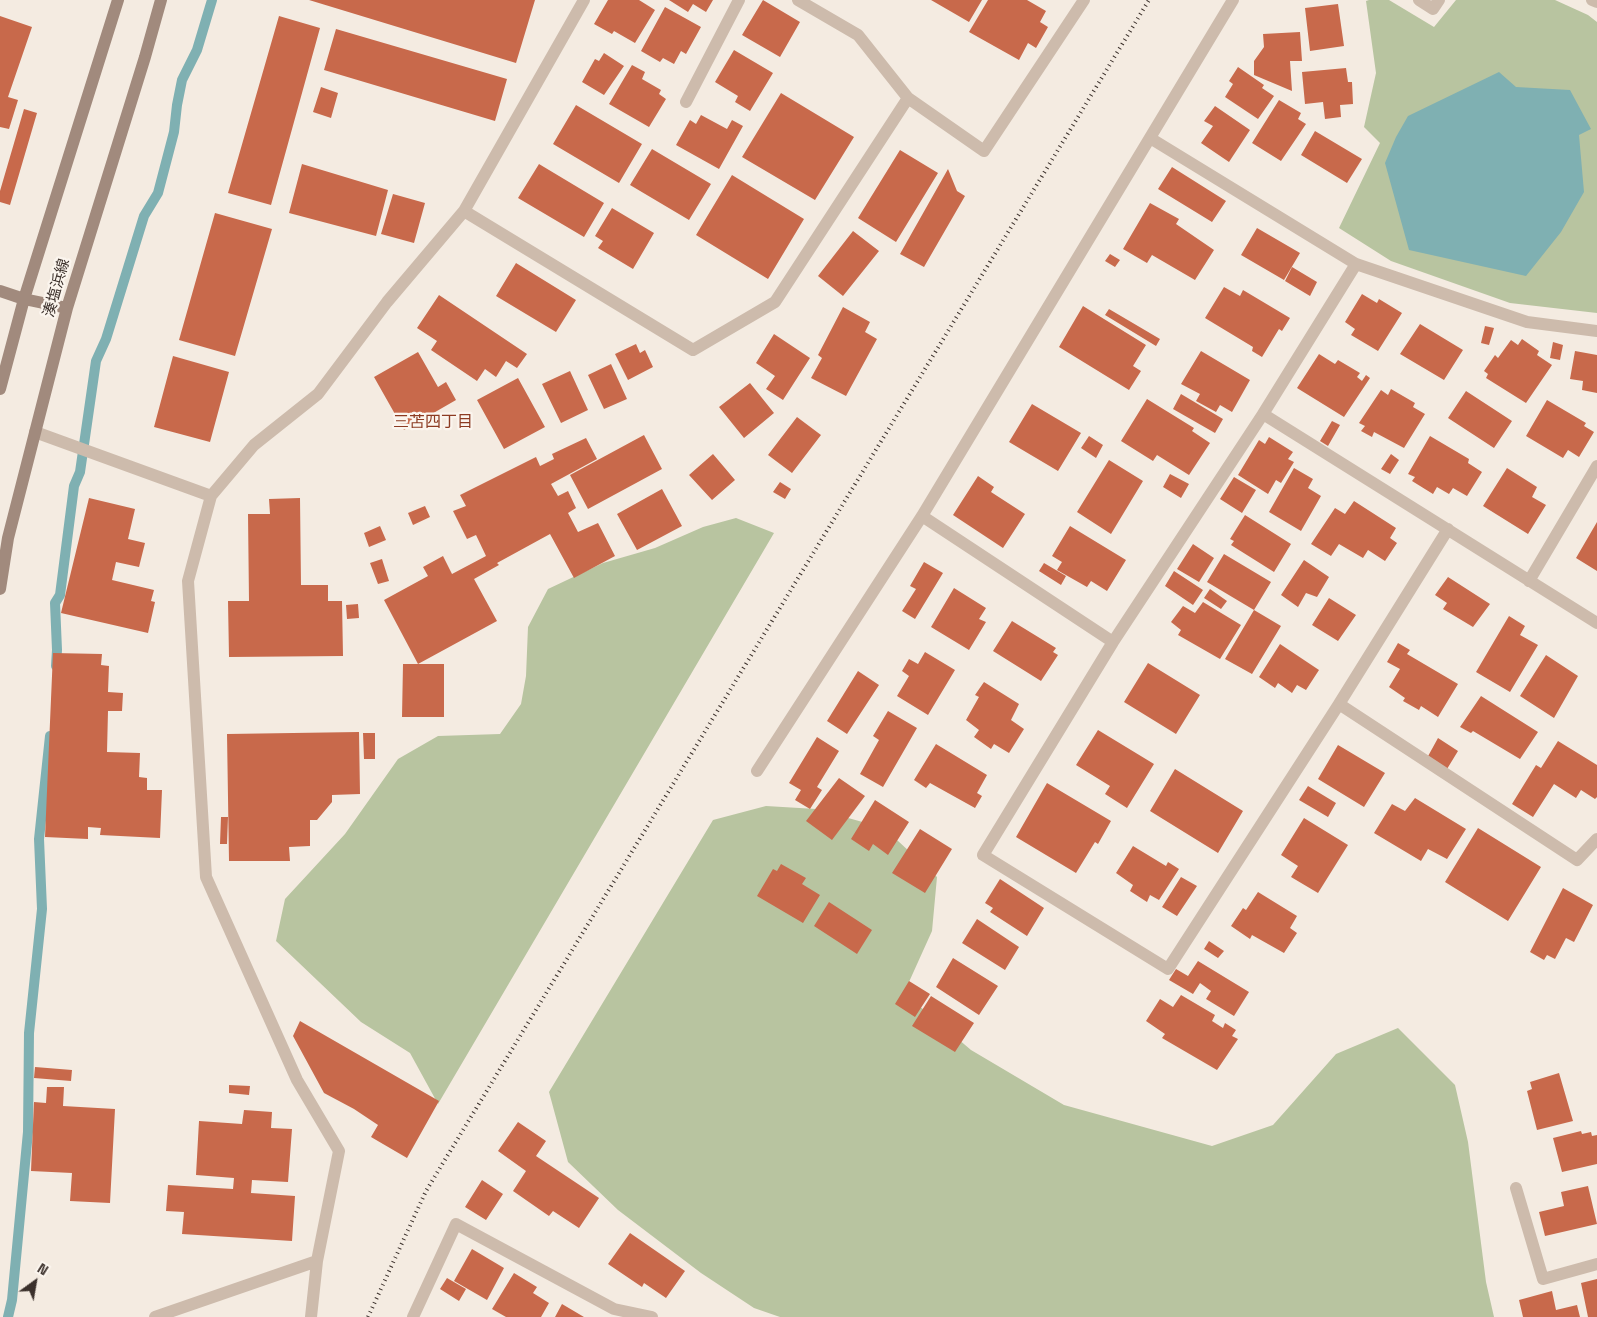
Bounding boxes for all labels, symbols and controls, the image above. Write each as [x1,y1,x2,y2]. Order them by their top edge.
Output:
street label: 湊塩浜線 [40,257,74,319]
district label: 三苫四丁目 [393,413,473,433]
north arrow [10,1257,60,1307]
text: N [34,1259,52,1279]

